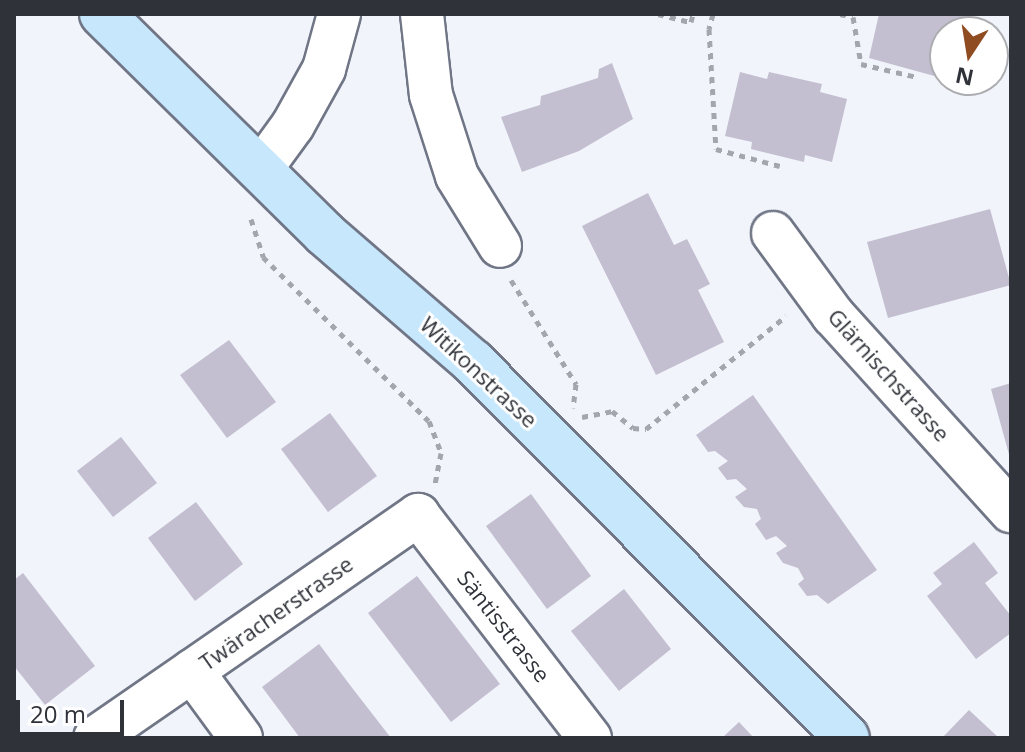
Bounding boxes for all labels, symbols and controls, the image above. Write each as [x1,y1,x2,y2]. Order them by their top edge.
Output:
north arrow [929,16,1009,96]
text: N [953,61,976,94]
street label: Glärnischstrasse [823,303,955,447]
street label: Witikonstrasse [415,311,543,433]
street label: Twäracherstrasse [194,550,358,676]
street label: Säntisstrasse [452,565,556,687]
scale bar [20,684,128,734]
text: 20 m [30,697,86,730]

